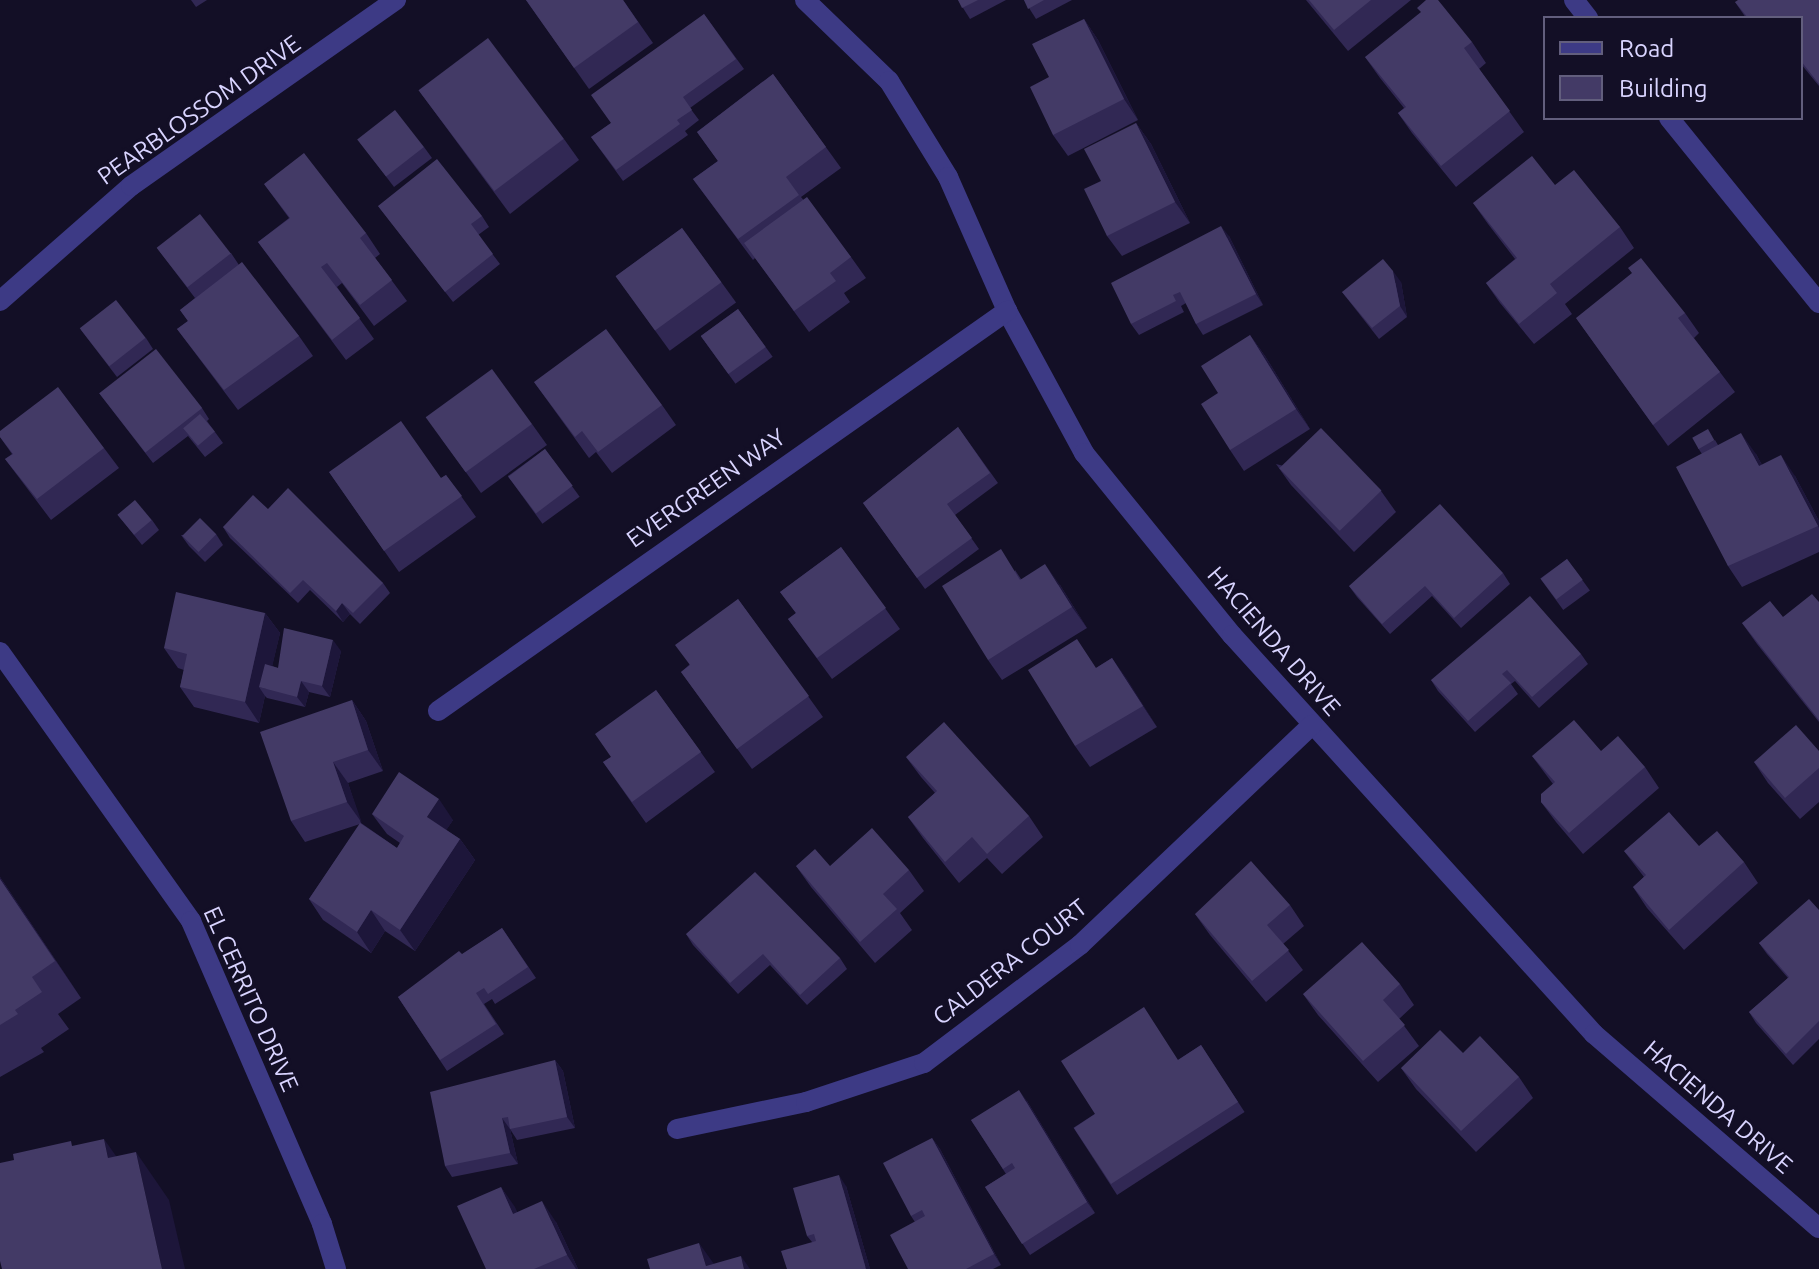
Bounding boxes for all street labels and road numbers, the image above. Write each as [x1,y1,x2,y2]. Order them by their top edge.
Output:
street label: PEARBLOSSOM DRIVE [92,29,306,191]
street label: EVERGREEN WAY [621,423,791,553]
street label: HACIENDA DRIVE [1201,561,1347,721]
street label: CALDERA COURT [927,893,1093,1031]
street label: EL CERRITO DRIVE [197,902,305,1096]
street label: HACIENDA DRIVE [1638,1034,1798,1180]

